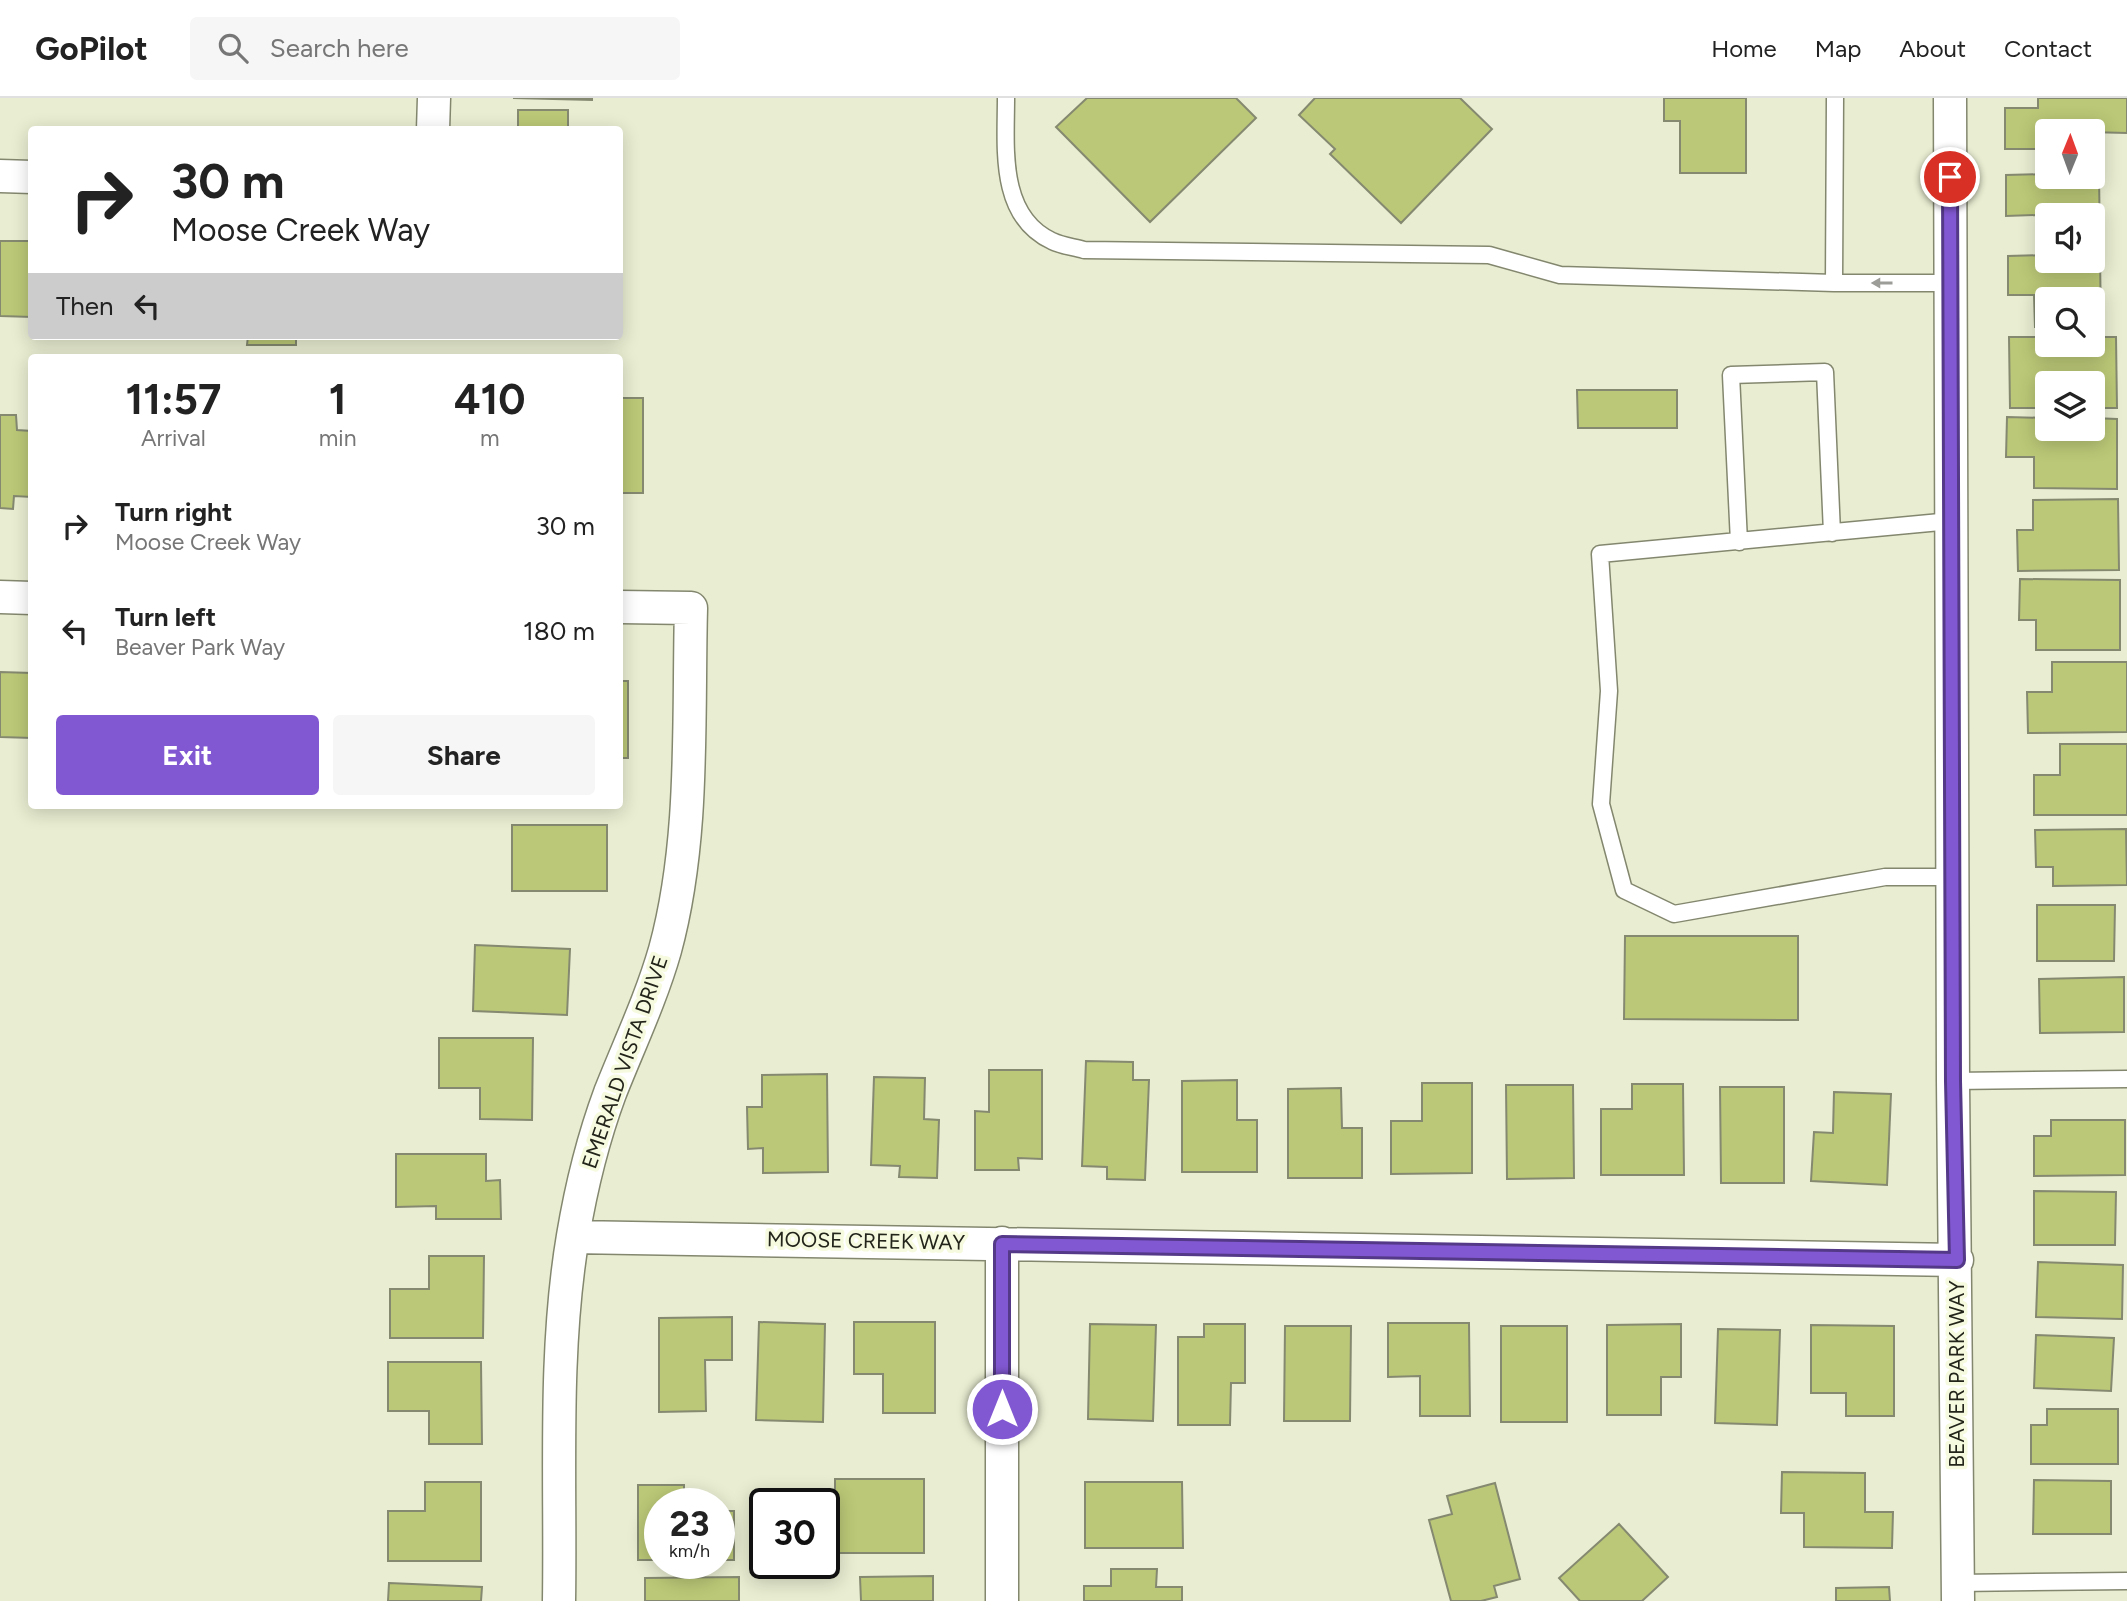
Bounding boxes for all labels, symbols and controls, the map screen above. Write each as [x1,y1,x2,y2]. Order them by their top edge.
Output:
search box [190,17,680,80]
text: GoPilot [35,29,148,68]
icon: search [214,29,252,67]
text: Search here [270,32,409,64]
text: Home [1711,34,1777,63]
text: Map [1815,34,1861,63]
text: About [1899,34,1966,63]
text: Contact [2004,34,2092,63]
north arrow [2035,119,2105,189]
map controls [2035,119,2105,441]
pin [1920,147,1980,207]
text: 30 m [171,151,284,210]
icon: right [56,154,147,245]
icon: arrive [1931,158,1969,196]
button: sound [2035,203,2105,273]
text: Moose Creek Way [171,211,430,249]
one-way arrow [1871,277,1893,289]
icon: left [128,287,166,325]
button: search [2035,287,2105,357]
text: Then [56,290,114,322]
button: layers [2035,371,2105,441]
text: 11:57 [125,374,221,425]
text: 1 [329,374,347,425]
text: 410 [454,374,526,425]
text: Arrival [141,424,206,452]
text: min [319,424,357,452]
text: m [480,424,500,452]
text: Turn right [115,496,232,528]
icon: right [56,507,94,545]
text: 30 m [536,510,595,542]
text: Moose Creek Way [115,528,301,556]
text: Turn left [115,601,216,633]
icon: left [56,612,94,650]
text: 180 m [523,615,595,647]
text: Beaver Park Way [115,633,285,661]
button: Exit [56,715,319,795]
button: Share [333,715,595,795]
street label: EMERALD VISTA DRIVE [576,952,673,1172]
street label: MOOSE CREEK WAY [767,1226,966,1255]
street label: BEAVER PARK WAY [1944,1280,1969,1468]
position arrow [965,1372,1039,1446]
speed limit sign: 30 [749,1488,840,1579]
text: 23 [670,1503,709,1545]
text: km/h [669,1540,710,1562]

